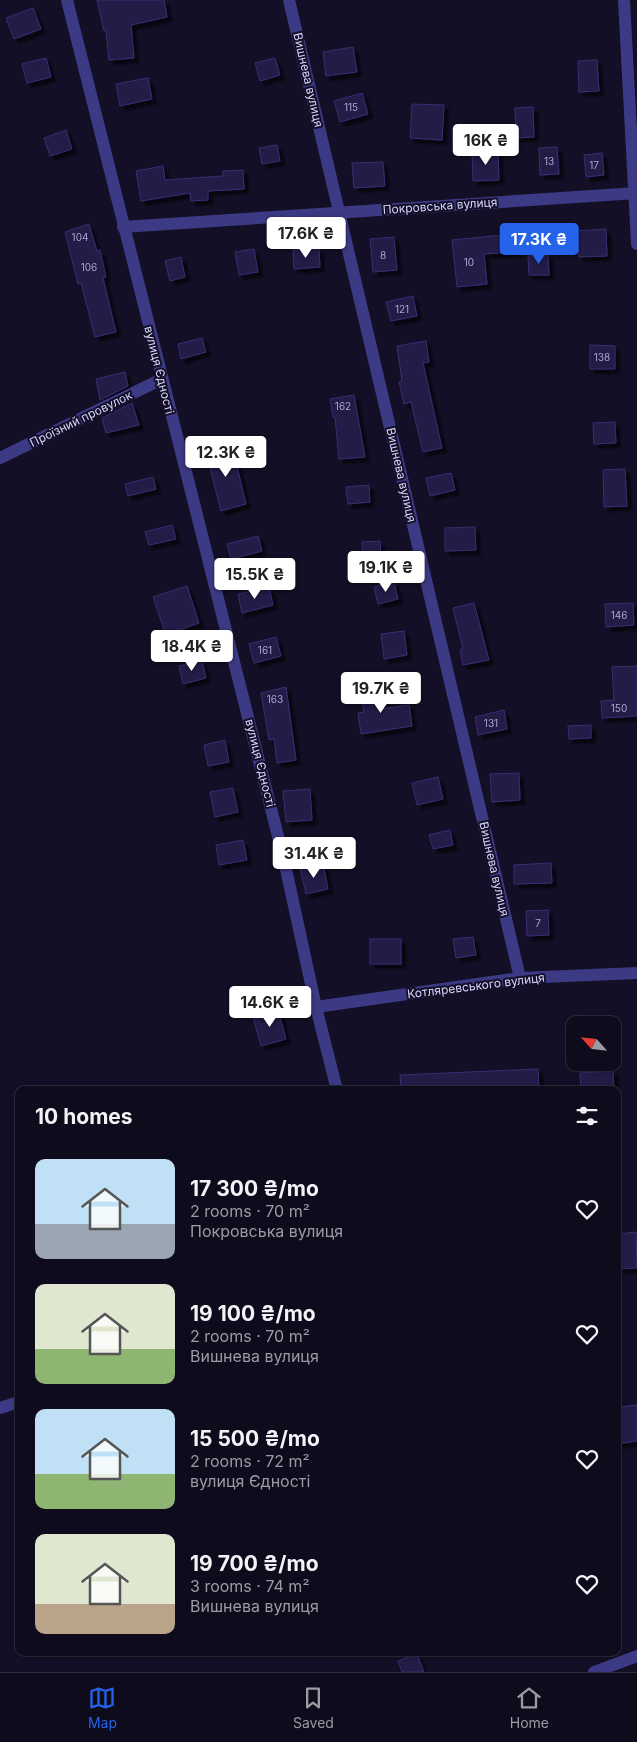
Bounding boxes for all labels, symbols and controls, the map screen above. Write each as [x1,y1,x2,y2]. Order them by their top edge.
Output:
street label: Вишнева вулиця [290,31,327,129]
house number: 115 [344,101,358,113]
pin: 16K ₴ [451,124,521,166]
text: 16K ₴ [464,130,508,150]
house number: 13 [544,155,554,167]
house number: 17 [589,159,599,171]
street label: Покровська вулиця [382,194,498,217]
pin: 17.6K ₴ [260,216,352,259]
pin: 17.3K ₴ [493,222,585,265]
text: 17.6K ₴ [278,223,334,243]
text: 17.3K ₴ [511,229,567,249]
house number: 104 [72,231,88,243]
house number: 8 [380,249,386,261]
house number: 10 [464,256,474,268]
house number: 106 [81,261,97,273]
house number: 121 [395,303,409,315]
street label: вулиця Єдності [141,324,178,416]
house number: 138 [594,351,610,363]
street label: Проїзний провулок [27,387,135,450]
house number: 162 [335,400,351,412]
street label: Вишнева вулиця [383,426,420,524]
pin: 12.3K ₴ [180,436,272,478]
text: 12.3K ₴ [196,442,256,462]
pin: 19.1K ₴ [340,550,432,593]
text: 19.1K ₴ [359,557,413,577]
pin: 15.5K ₴ [209,558,301,600]
text: 15.5K ₴ [225,564,285,584]
house number: 146 [611,609,627,621]
pin: 18.4K ₴ [146,630,238,672]
text: 18.4K ₴ [162,636,222,656]
house number: 161 [258,644,272,656]
pin: 19.7K ₴ [335,672,427,714]
text: 19.7K ₴ [352,678,410,698]
house number: 163 [267,693,283,705]
house number: 150 [611,702,627,714]
street label: вулиця Єдності [242,717,279,809]
house number: 131 [484,717,498,729]
street label: Вишнева вулиця [476,820,513,918]
pin: 31.4K ₴ [268,836,360,879]
text: 31.4K ₴ [284,843,344,863]
house number: 7 [535,917,541,929]
street label: Котляревського вулиця [406,970,546,1001]
pin: 14.6K ₴ [224,986,316,1028]
text: 14.6K ₴ [240,992,300,1012]
north arrow [566,1016,621,1071]
map controls [566,1016,621,1071]
icon: filters [573,1102,601,1130]
text: 10 homes [35,1104,133,1129]
text: 17 300 ₴/mo [190,1176,319,1201]
icon: home [75,1179,135,1239]
icon: heart [573,1195,601,1223]
text: 2 rooms · 70 m² [190,1201,310,1221]
text: Покровська вулиця [190,1221,343,1241]
text: 19 100 ₴/mo [190,1301,316,1326]
icon: home [75,1304,135,1364]
icon: heart [573,1320,601,1348]
text: 2 rooms · 70 m² [190,1326,310,1346]
text: Вишнева вулиця [190,1346,319,1366]
text: 15 500 ₴/mo [190,1426,320,1451]
icon: home [75,1429,135,1489]
icon: heart [573,1445,601,1473]
text: 2 rooms · 72 m² [190,1451,310,1471]
text: вулиця Єдності [190,1471,310,1491]
text: 19 700 ₴/mo [190,1551,319,1576]
icon: home [75,1554,135,1614]
icon: heart [573,1570,601,1598]
text: 3 rooms · 74 m² [190,1576,309,1596]
text: Вишнева вулиця [190,1596,319,1616]
tab: Map [88,1684,117,1731]
tab: Saved [293,1684,334,1731]
tab: Home [510,1684,549,1731]

